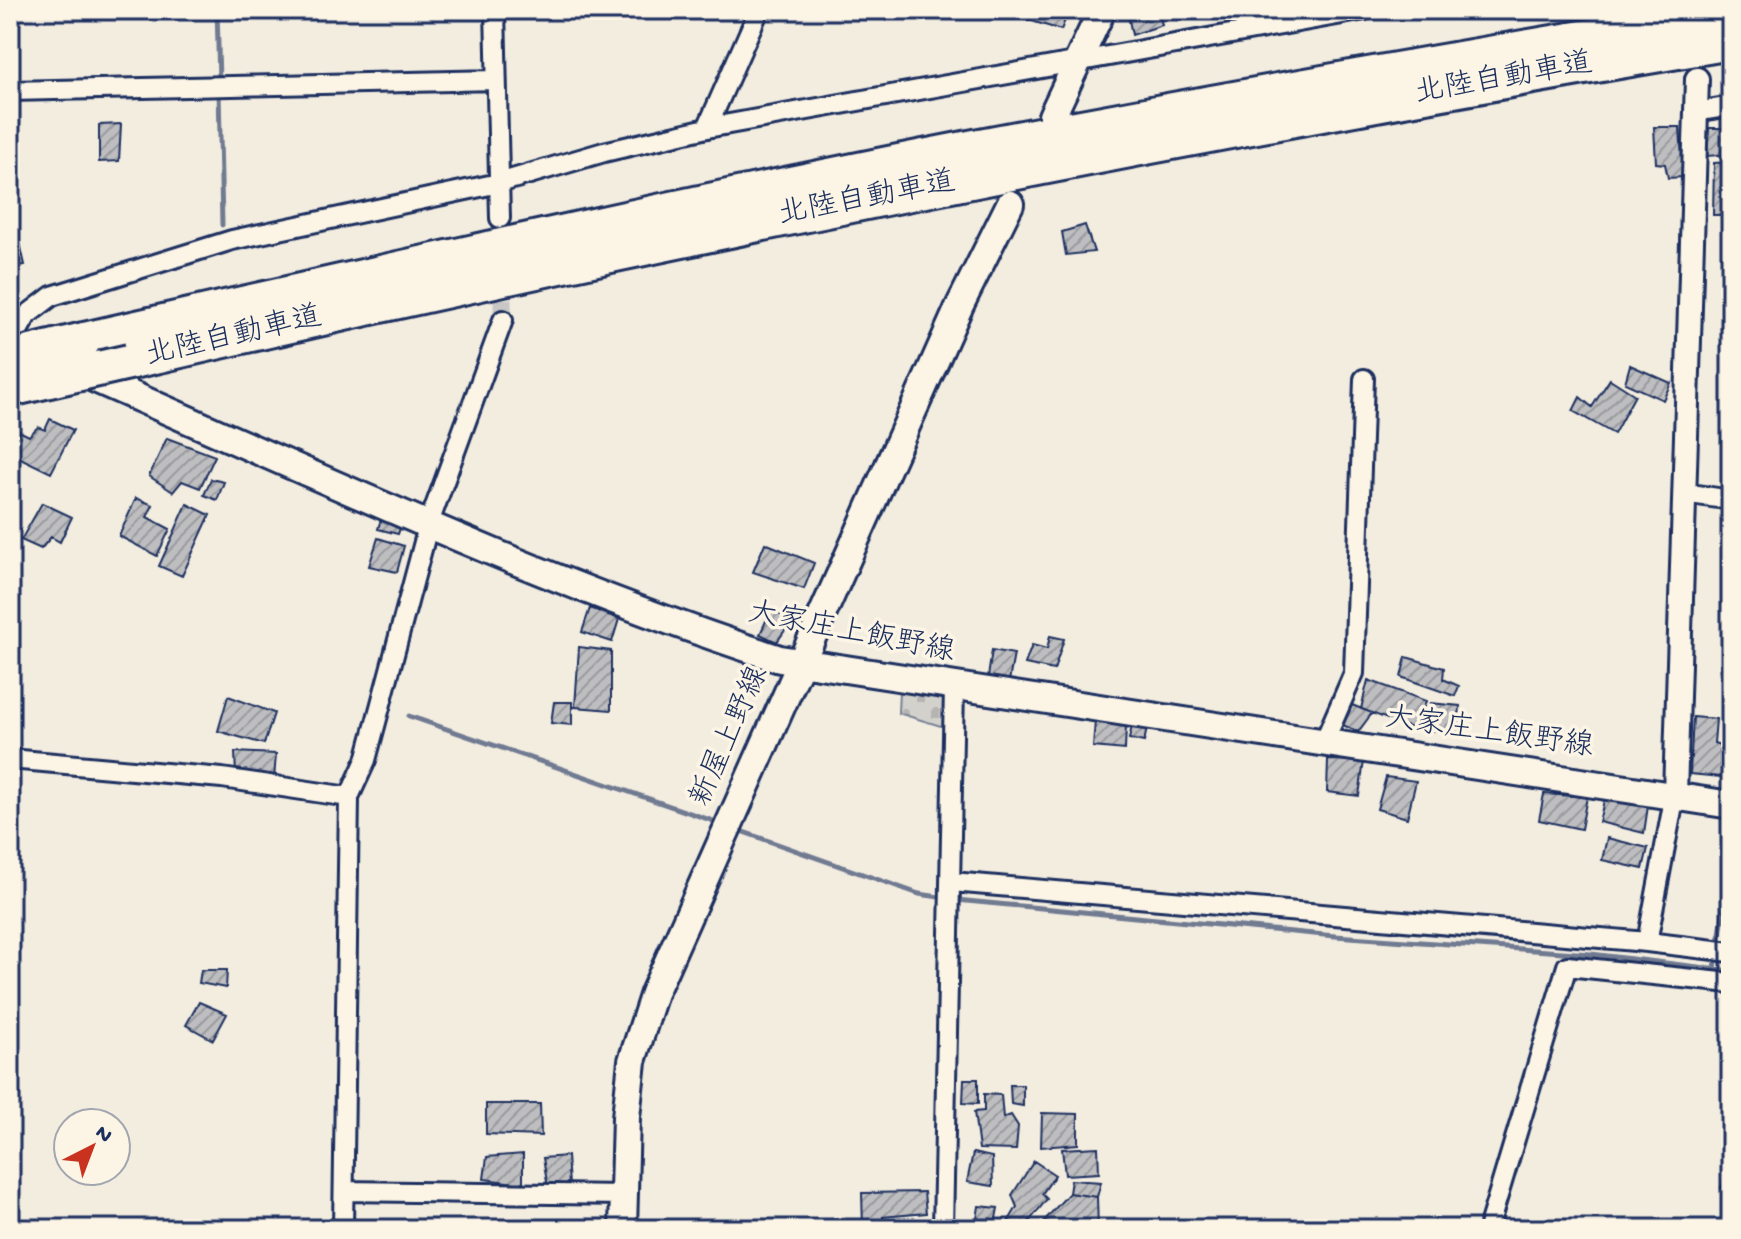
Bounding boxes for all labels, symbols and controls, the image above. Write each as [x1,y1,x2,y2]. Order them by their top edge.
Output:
street label: 北陸自動車道 [1412,45,1596,113]
street label: 北陸自動車道 [775,164,959,234]
street label: 北陸自動車道 [142,299,326,375]
street label: 大家庄上飯野線 [745,595,958,671]
street label: 新屋上野線 [683,661,777,813]
street label: 大家庄上飯野線 [1383,700,1596,766]
north arrow [52,1107,132,1187]
text: N [89,1121,117,1150]

